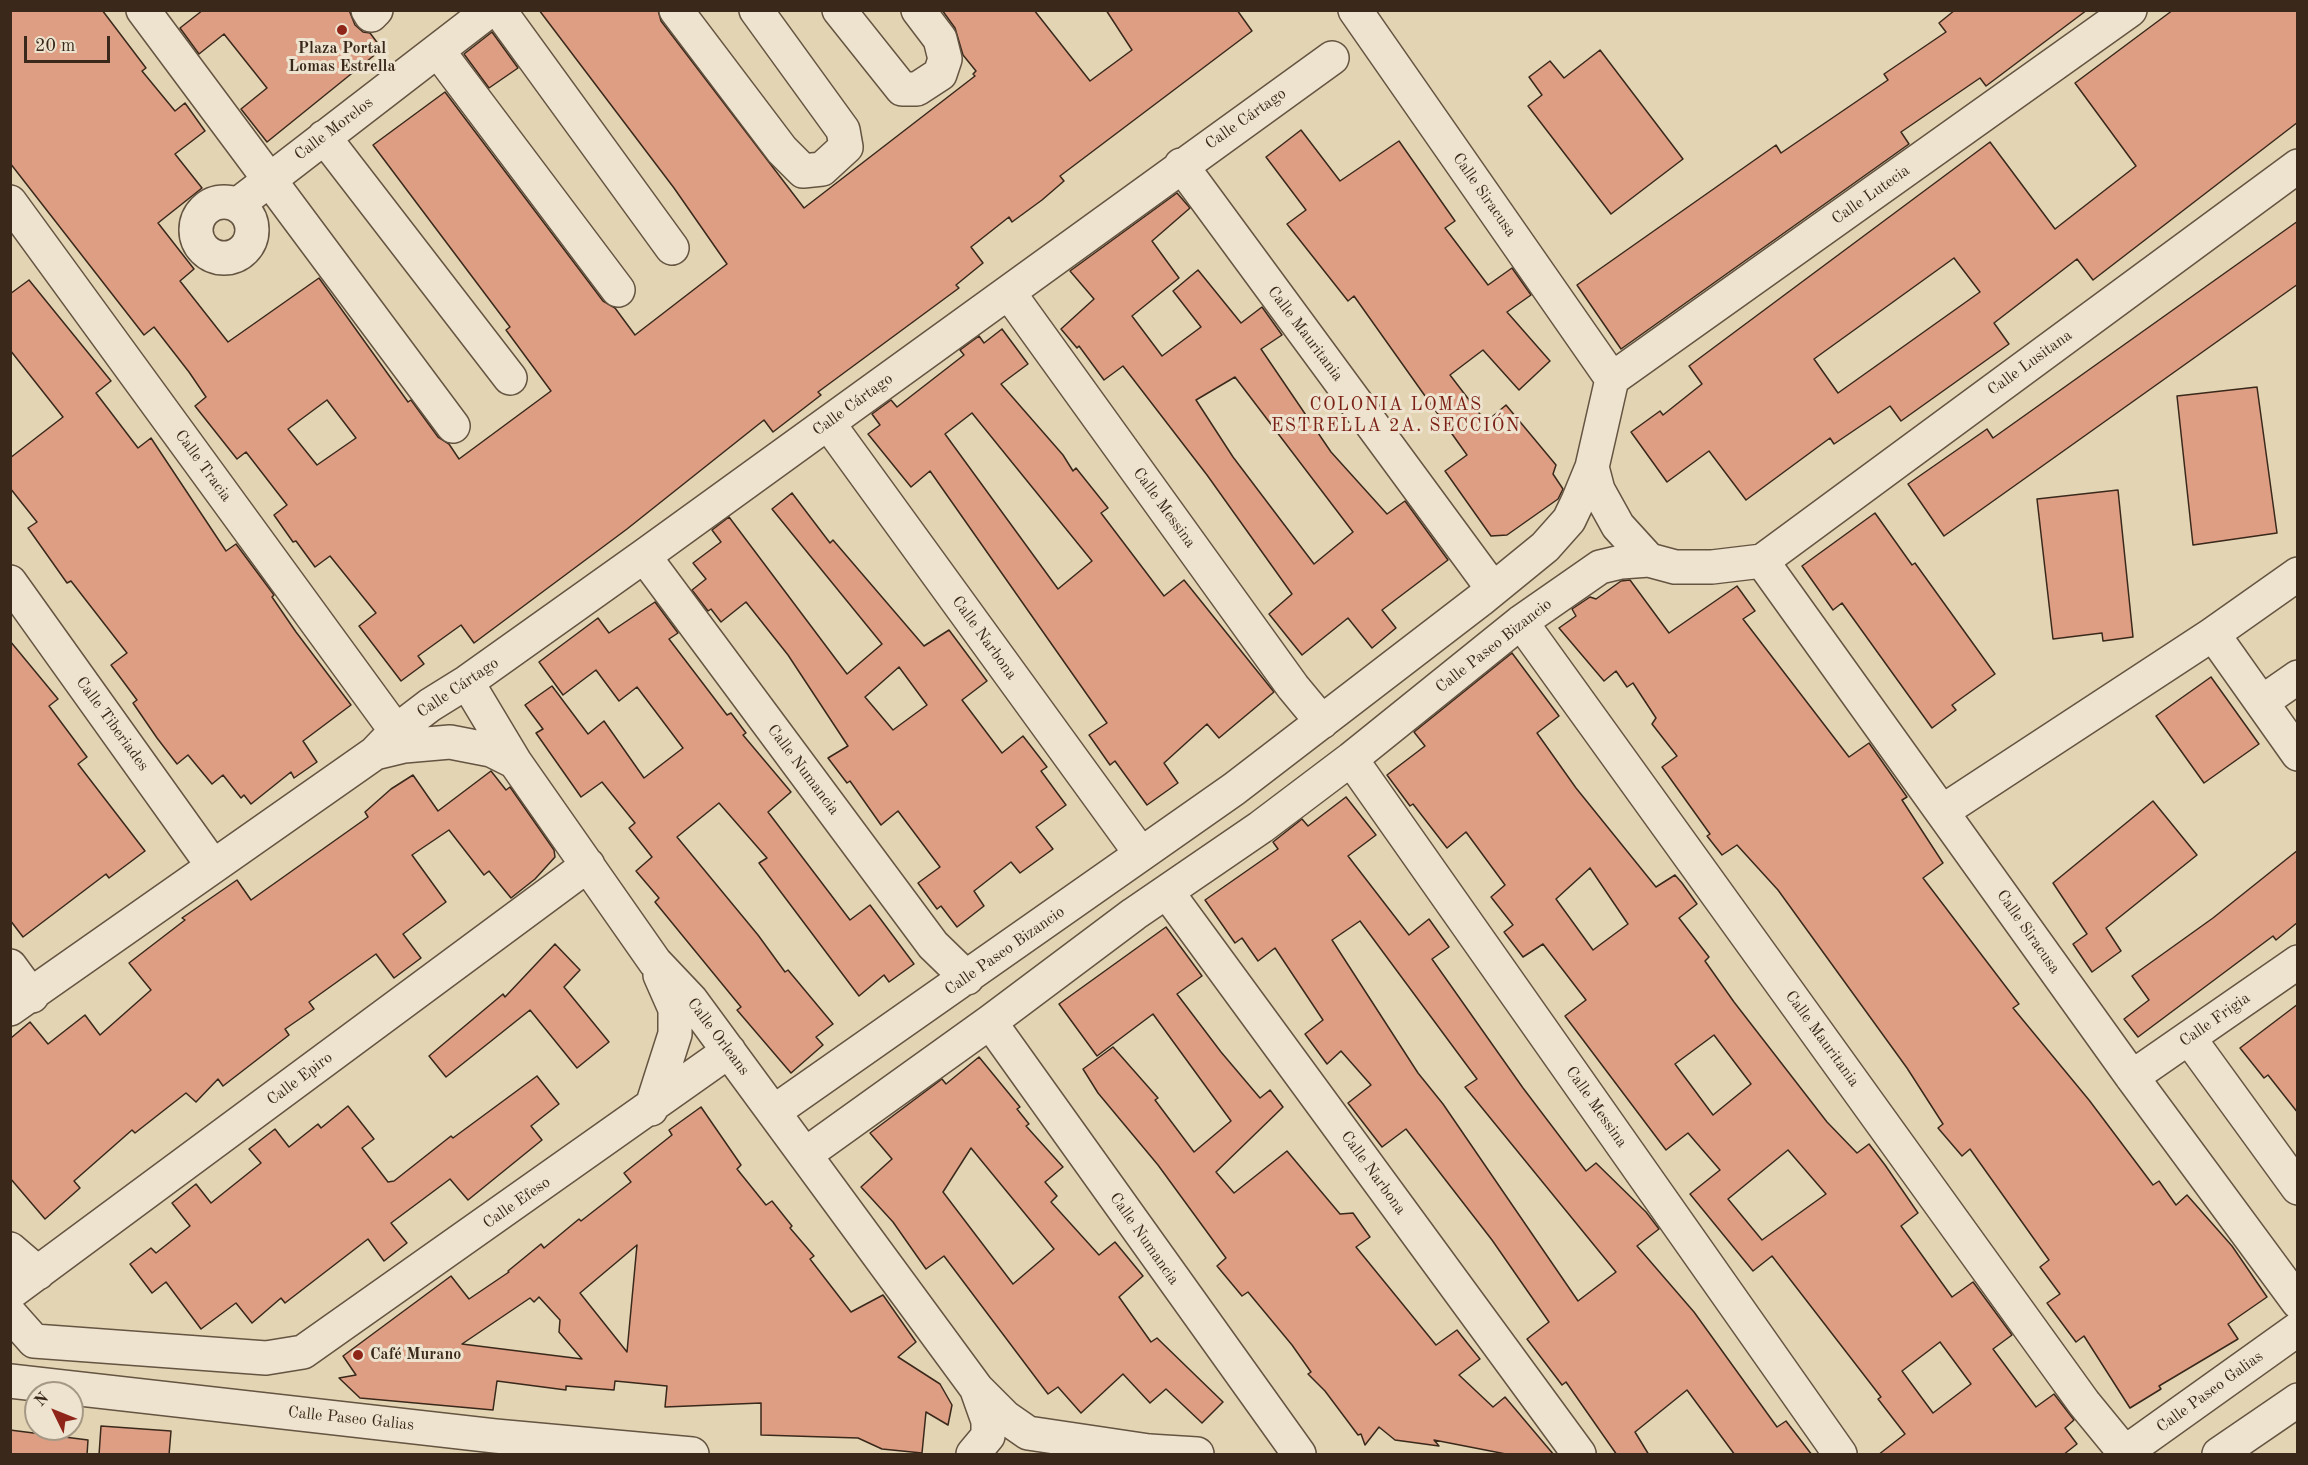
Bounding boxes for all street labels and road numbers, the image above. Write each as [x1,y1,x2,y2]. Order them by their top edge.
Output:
street label: Calle Cártago [1202,84,1290,154]
street label: Calle Morelos [291,93,377,165]
street label: Calle Siracusa [1448,149,1520,241]
street label: Calle Lutecia [1828,161,1914,229]
street label: Calle Mauritania [1263,283,1347,385]
street label: Calle Lusitana [1984,326,2076,400]
street label: Calle Cártago [809,369,897,441]
street label: Calle Tracia [170,426,236,506]
street label: Calle Messina [1128,464,1200,552]
street label: Calle Narbona [947,592,1021,684]
street label: Calle Paseo Bizancio [1432,595,1556,697]
street label: Calle Cártago [414,654,502,722]
street label: Calle Tiberiades [71,673,153,775]
street label: Calle Numancia [763,721,843,819]
street label: Calle Siracusa [1992,886,2064,978]
street label: Calle Paseo Bizancio [941,902,1069,1000]
street label: Calle Mauritania [1781,987,1863,1091]
street label: Calle Frigia [2176,989,2254,1051]
street label: Calle Orleans [683,994,753,1080]
street label: Calle Epiro [263,1048,337,1110]
street label: Calle Messina [1561,1063,1631,1151]
street label: Calle Narbona [1336,1127,1410,1219]
street label: Calle Efeso [480,1173,554,1233]
street label: Calle Numancia [1105,1189,1183,1289]
street label: Calle Paseo Galias [2153,1347,2267,1437]
street label: Calle Paseo Galias [287,1403,415,1435]

